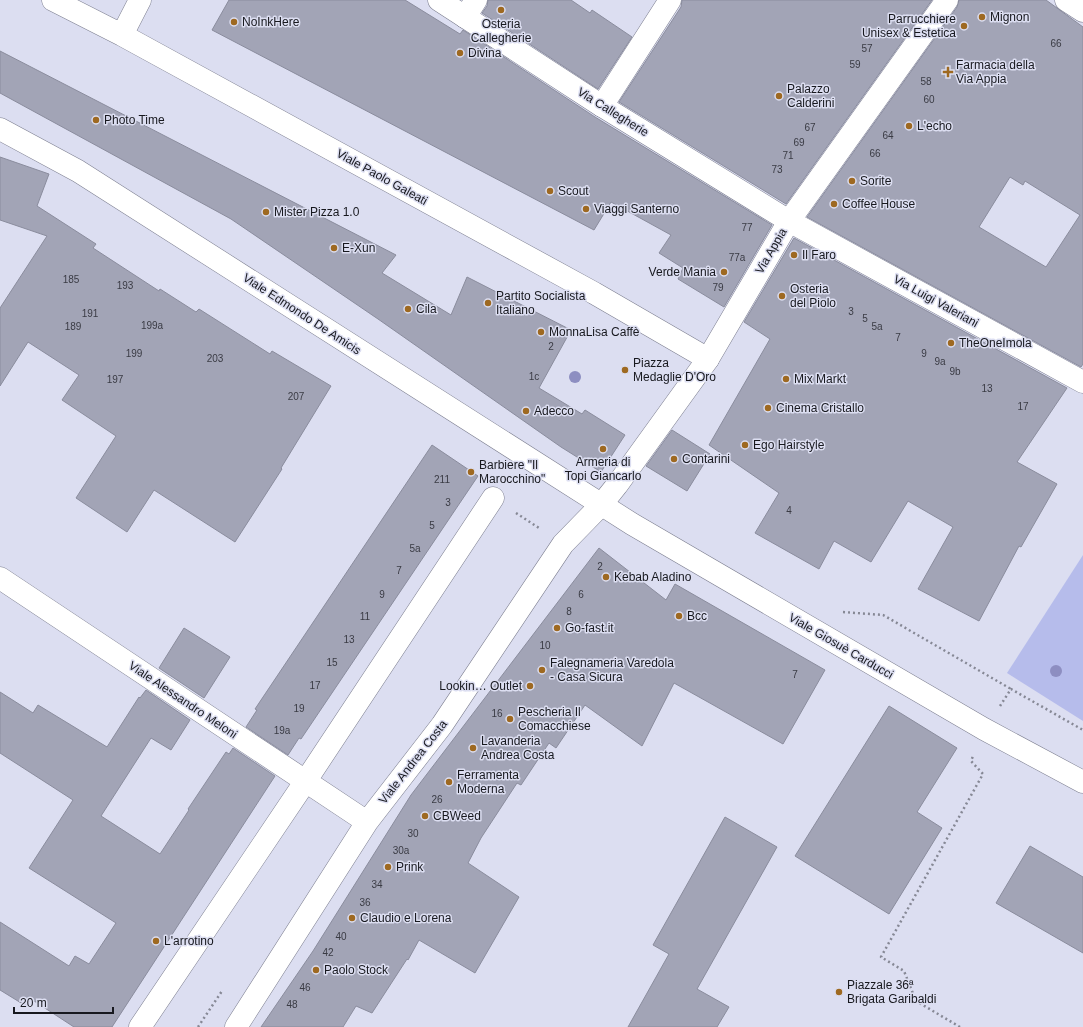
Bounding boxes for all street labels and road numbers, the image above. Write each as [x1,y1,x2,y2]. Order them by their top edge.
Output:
street label: Via Callegherie [575,85,651,140]
street label: Viale Paolo Galeati [334,146,430,208]
street label: Via Appia [752,225,790,276]
street label: Viale Edmondo De Amicis [240,271,364,357]
street label: Via Luigi Valeriani [891,272,981,330]
street label: Viale Giosuè Carducci [786,610,896,682]
street label: Viale Alessandro Meloni [126,658,240,742]
street label: Viale Andrea Costa [376,717,450,807]

